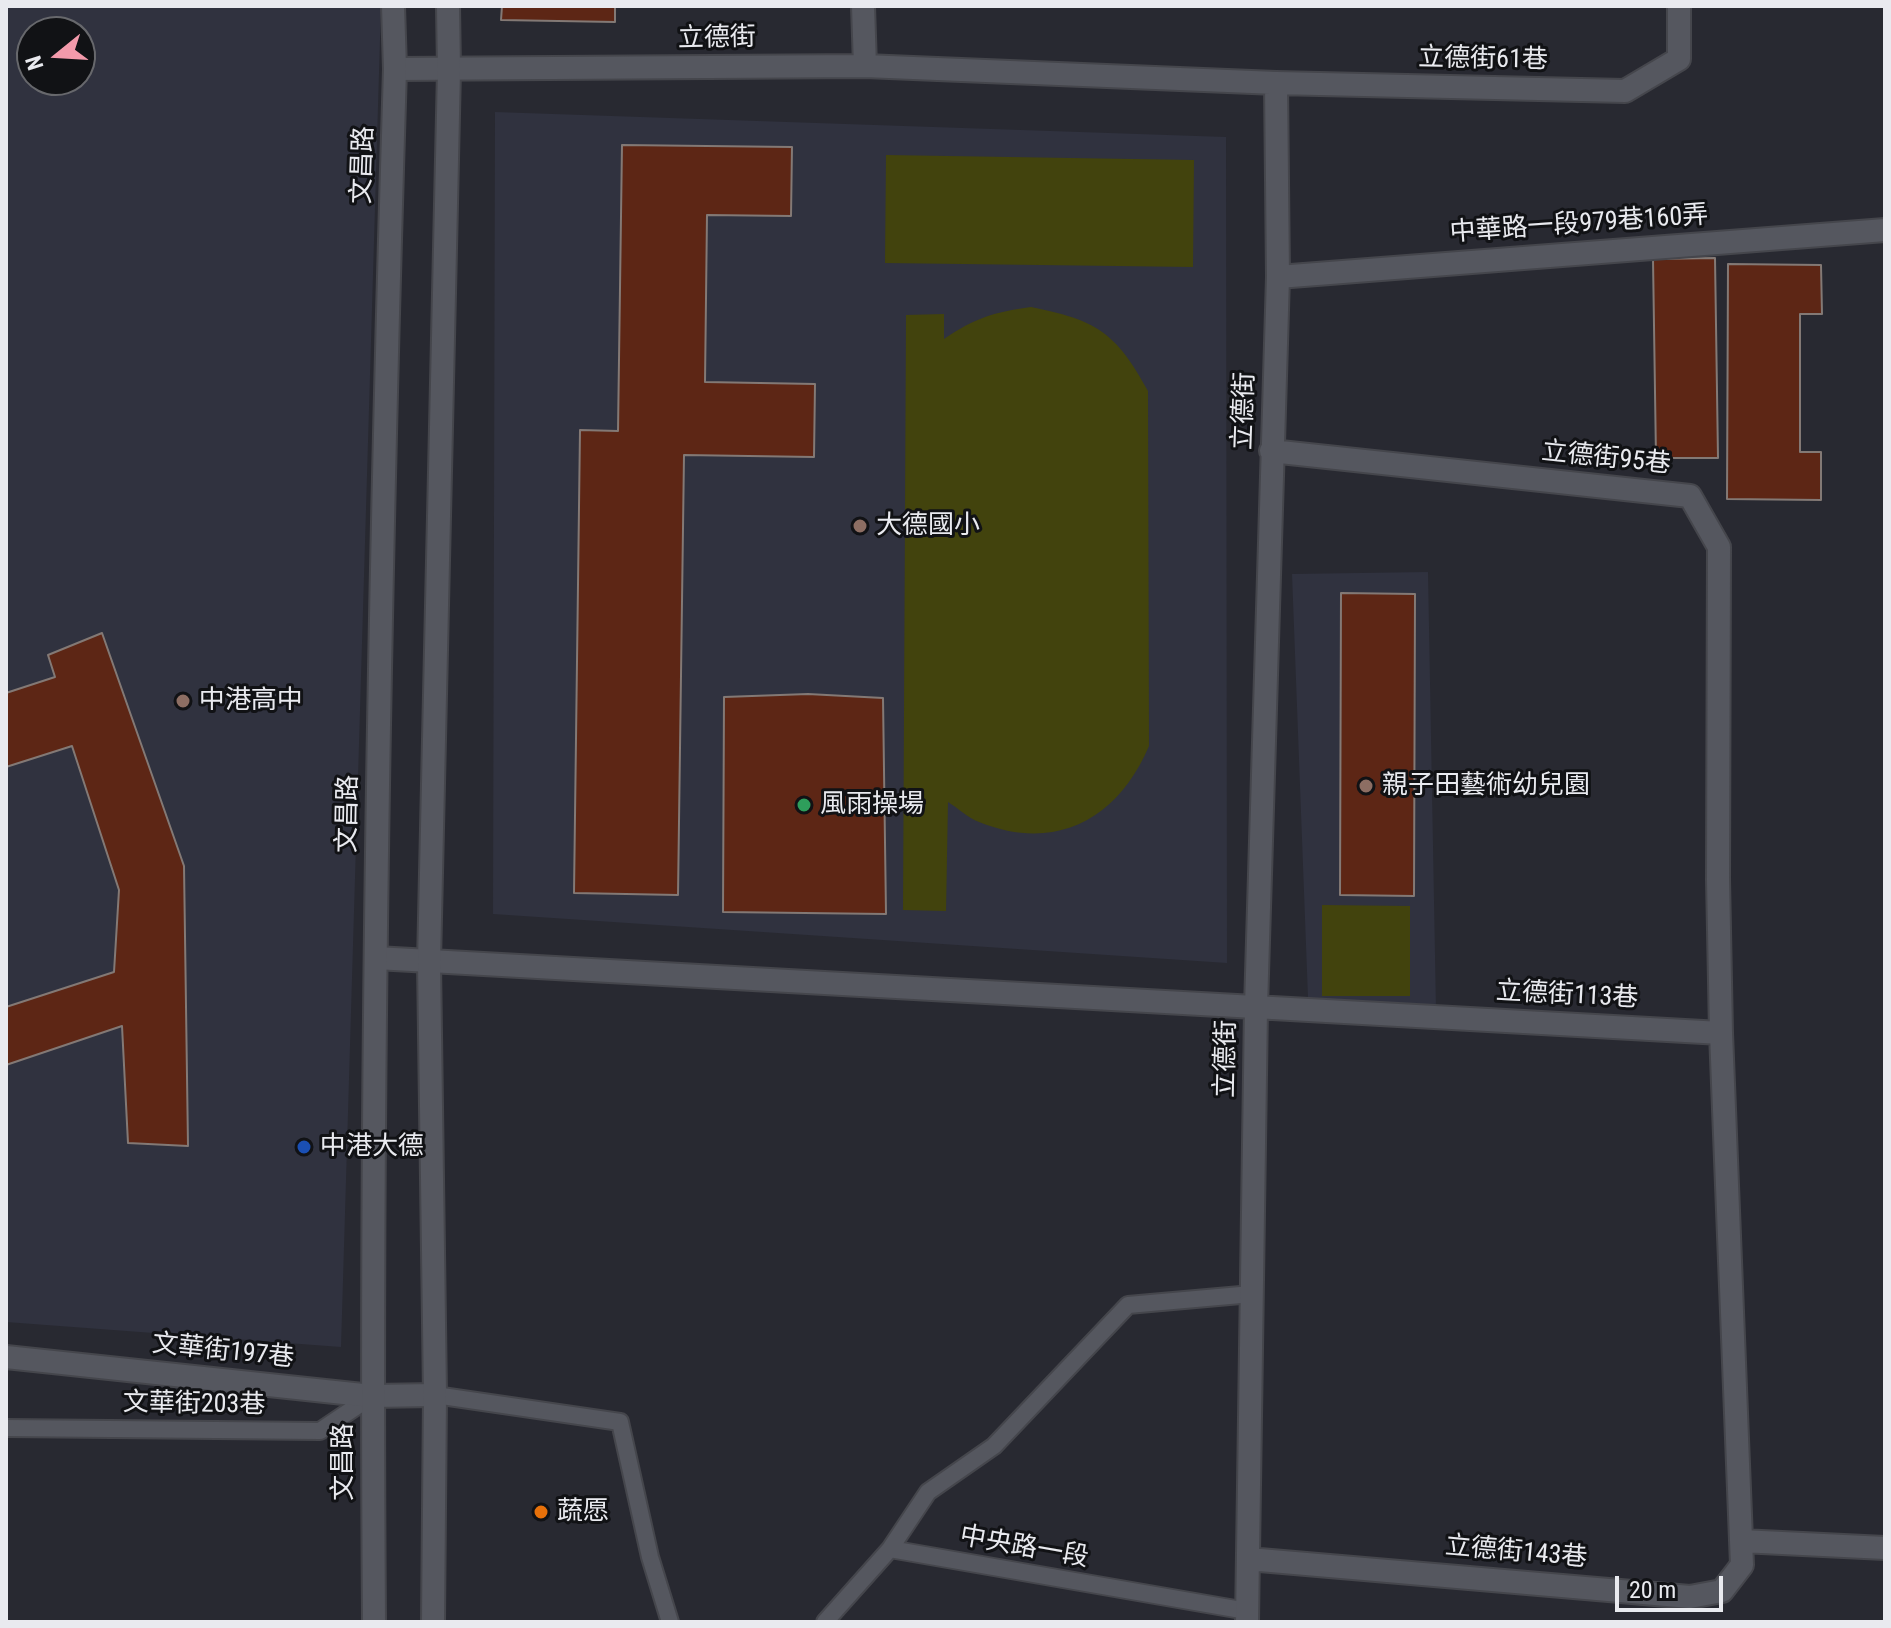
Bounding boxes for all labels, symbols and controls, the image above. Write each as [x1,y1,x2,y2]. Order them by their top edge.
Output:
north arrow [16,16,96,96]
street label: 立德街 [678,23,756,55]
street label: 立德街61巷 [1418,43,1548,77]
text: N [21,53,49,73]
street label: 文昌路 [347,125,381,205]
street label: 中華路一段979巷160弄 [1449,200,1709,250]
street label: 立德街 [1228,371,1262,451]
street label: 立德街95巷 [1540,437,1672,481]
place label: 大德國小 [876,510,980,542]
marker: 大德國小 [851,517,869,535]
place label: 中港高中 [199,685,303,717]
marker: 中港高中 [174,692,192,710]
place label: 親子田藝術幼兒園 [1382,770,1590,802]
street label: 文昌路 [333,775,365,853]
marker: 親子田藝術幼兒園 [1357,777,1375,795]
place label: 風雨操場 [820,789,924,821]
marker: 風雨操場 [795,796,813,814]
street label: 立德街113巷 [1495,977,1639,1015]
street label: 立德街 [1211,1020,1243,1098]
place label: 中港大德 [320,1131,424,1163]
marker: 中港大德 [295,1138,313,1156]
street label: 文華街197巷 [151,1329,295,1375]
street label: 文華街203巷 [122,1388,266,1422]
street label: 文昌路 [328,1423,360,1501]
place label: 蔬愿 [557,1496,609,1528]
marker: 蔬愿 [532,1503,550,1521]
street label: 中央路一段 [957,1521,1091,1575]
street label: 立德街143巷 [1444,1531,1588,1575]
scale bar [1619,1560,1727,1610]
text: 20 m [1629,1576,1676,1604]

